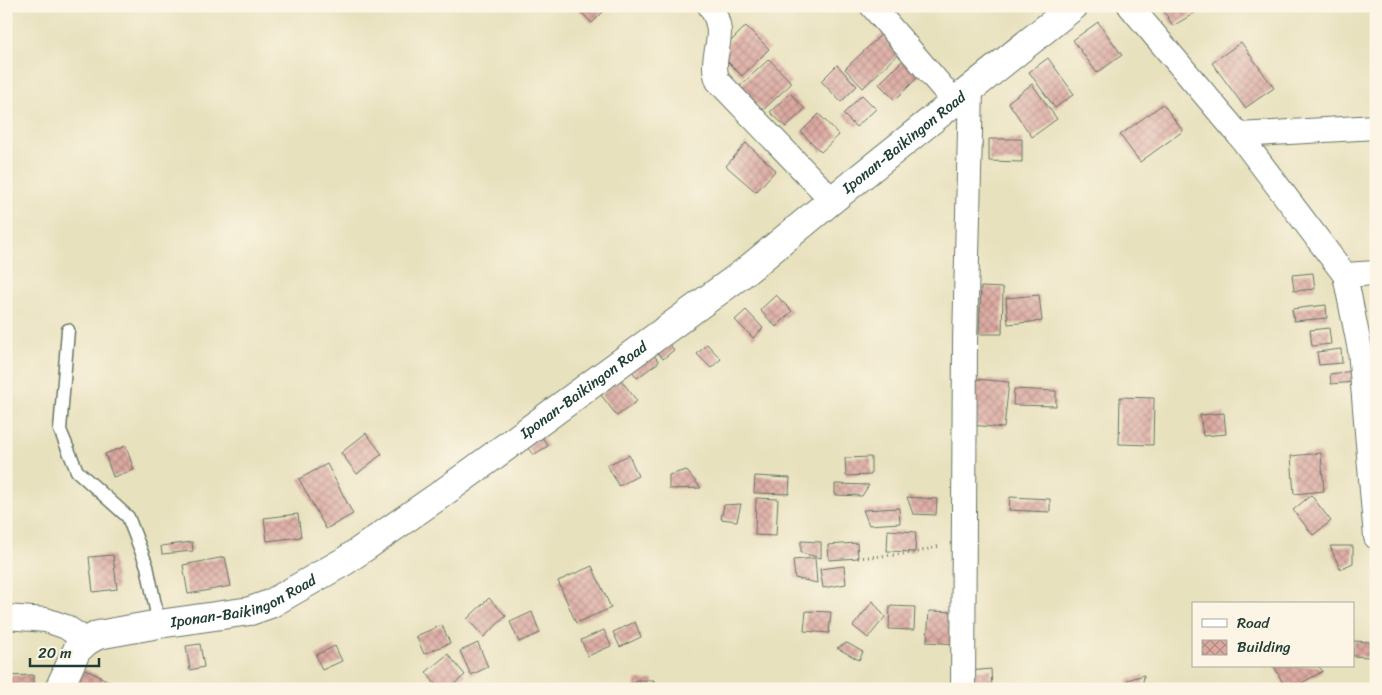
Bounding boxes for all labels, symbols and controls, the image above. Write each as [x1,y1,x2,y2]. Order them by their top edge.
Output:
street label: Iponan-Baikingon Road [835,84,972,201]
street label: Iponan-Baikingon Road [513,334,654,446]
street label: Iponan-Baikingon Road [168,567,322,635]
legend [1192,602,1354,668]
text: Road [1237,610,1270,636]
text: Building [1237,634,1291,660]
scale bar [30,635,99,667]
text: 20 m [38,640,72,666]

